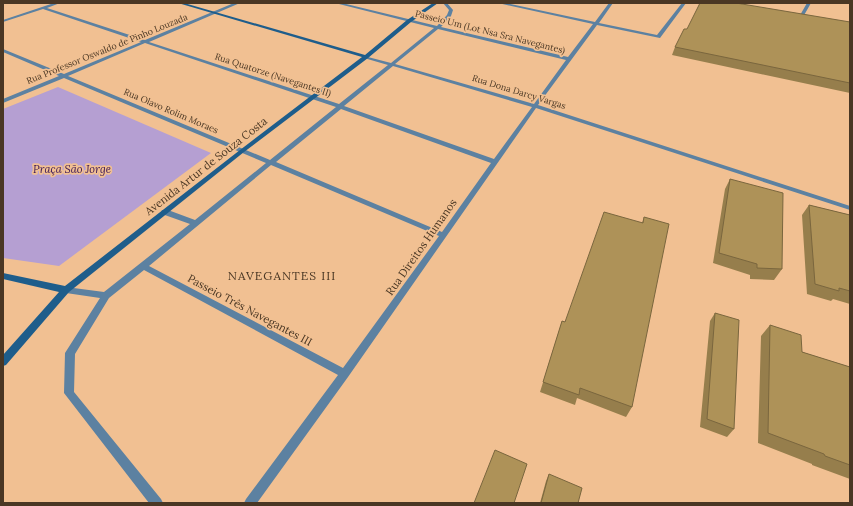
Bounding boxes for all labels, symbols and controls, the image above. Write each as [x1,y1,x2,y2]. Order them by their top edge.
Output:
street label: Passeio Um (Lot Nsa Sra Navegantes) [414,8,567,57]
street label: Rua Professor Oswaldo de Pinho Louzada [25,11,189,86]
street label: Rua Quatorze (Navegantes II) [213,50,333,100]
street label: Rua Dona Darcy Vargas [471,72,567,111]
street label: Rua Olavo Rolim Moraes [122,86,220,135]
street label: Avenida Artur de Souza Costa [141,114,270,219]
park label: Praça São Jorge [33,162,111,176]
street label: Rua Direitos Humanos [382,196,460,298]
district label: NAVEGANTES III [228,268,336,283]
street label: Passeio Três Navegantes III [185,271,315,349]

